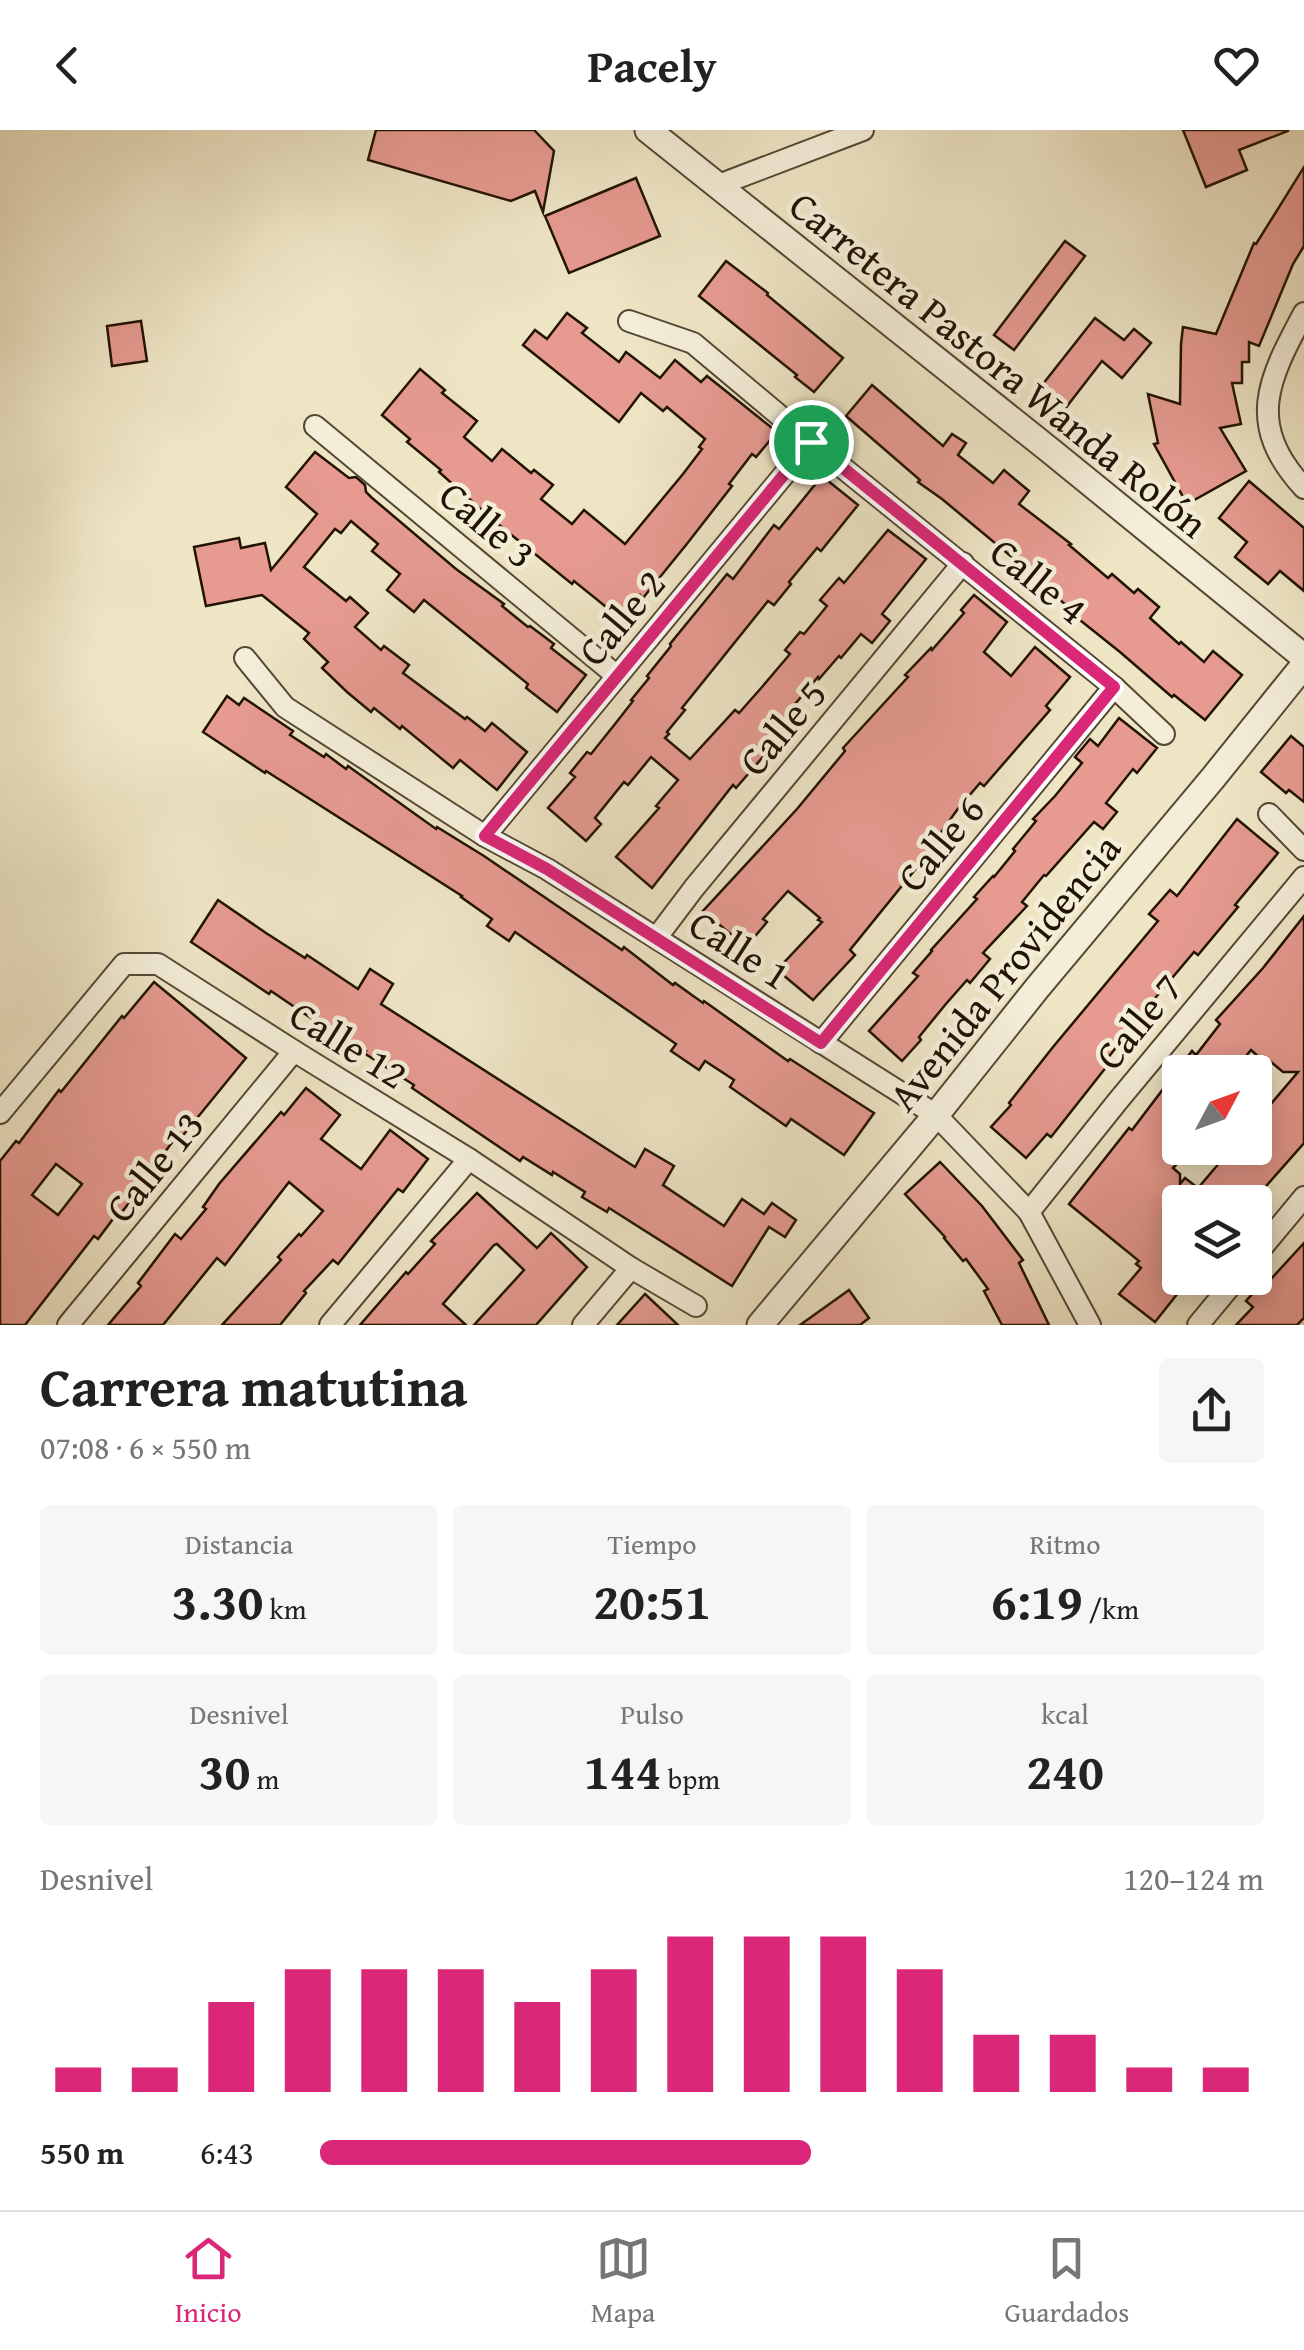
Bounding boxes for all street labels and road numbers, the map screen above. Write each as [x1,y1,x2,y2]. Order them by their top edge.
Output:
street label: Carretera Pastora Wanda Rolón [777,176,1221,552]
street label: Calle 3 [427,466,549,582]
street label: Calle 4 [978,522,1100,638]
street label: Calle 2 [563,556,679,678]
street label: Calle 5 [724,666,840,788]
street label: Calle 6 [882,782,998,904]
street label: Avenida Providencia [874,821,1134,1123]
street label: Calle 1 [678,894,802,1004]
street label: Calle 7 [1080,960,1196,1082]
street label: Calle 12 [279,985,419,1103]
street label: Calle 13 [90,1097,218,1235]

